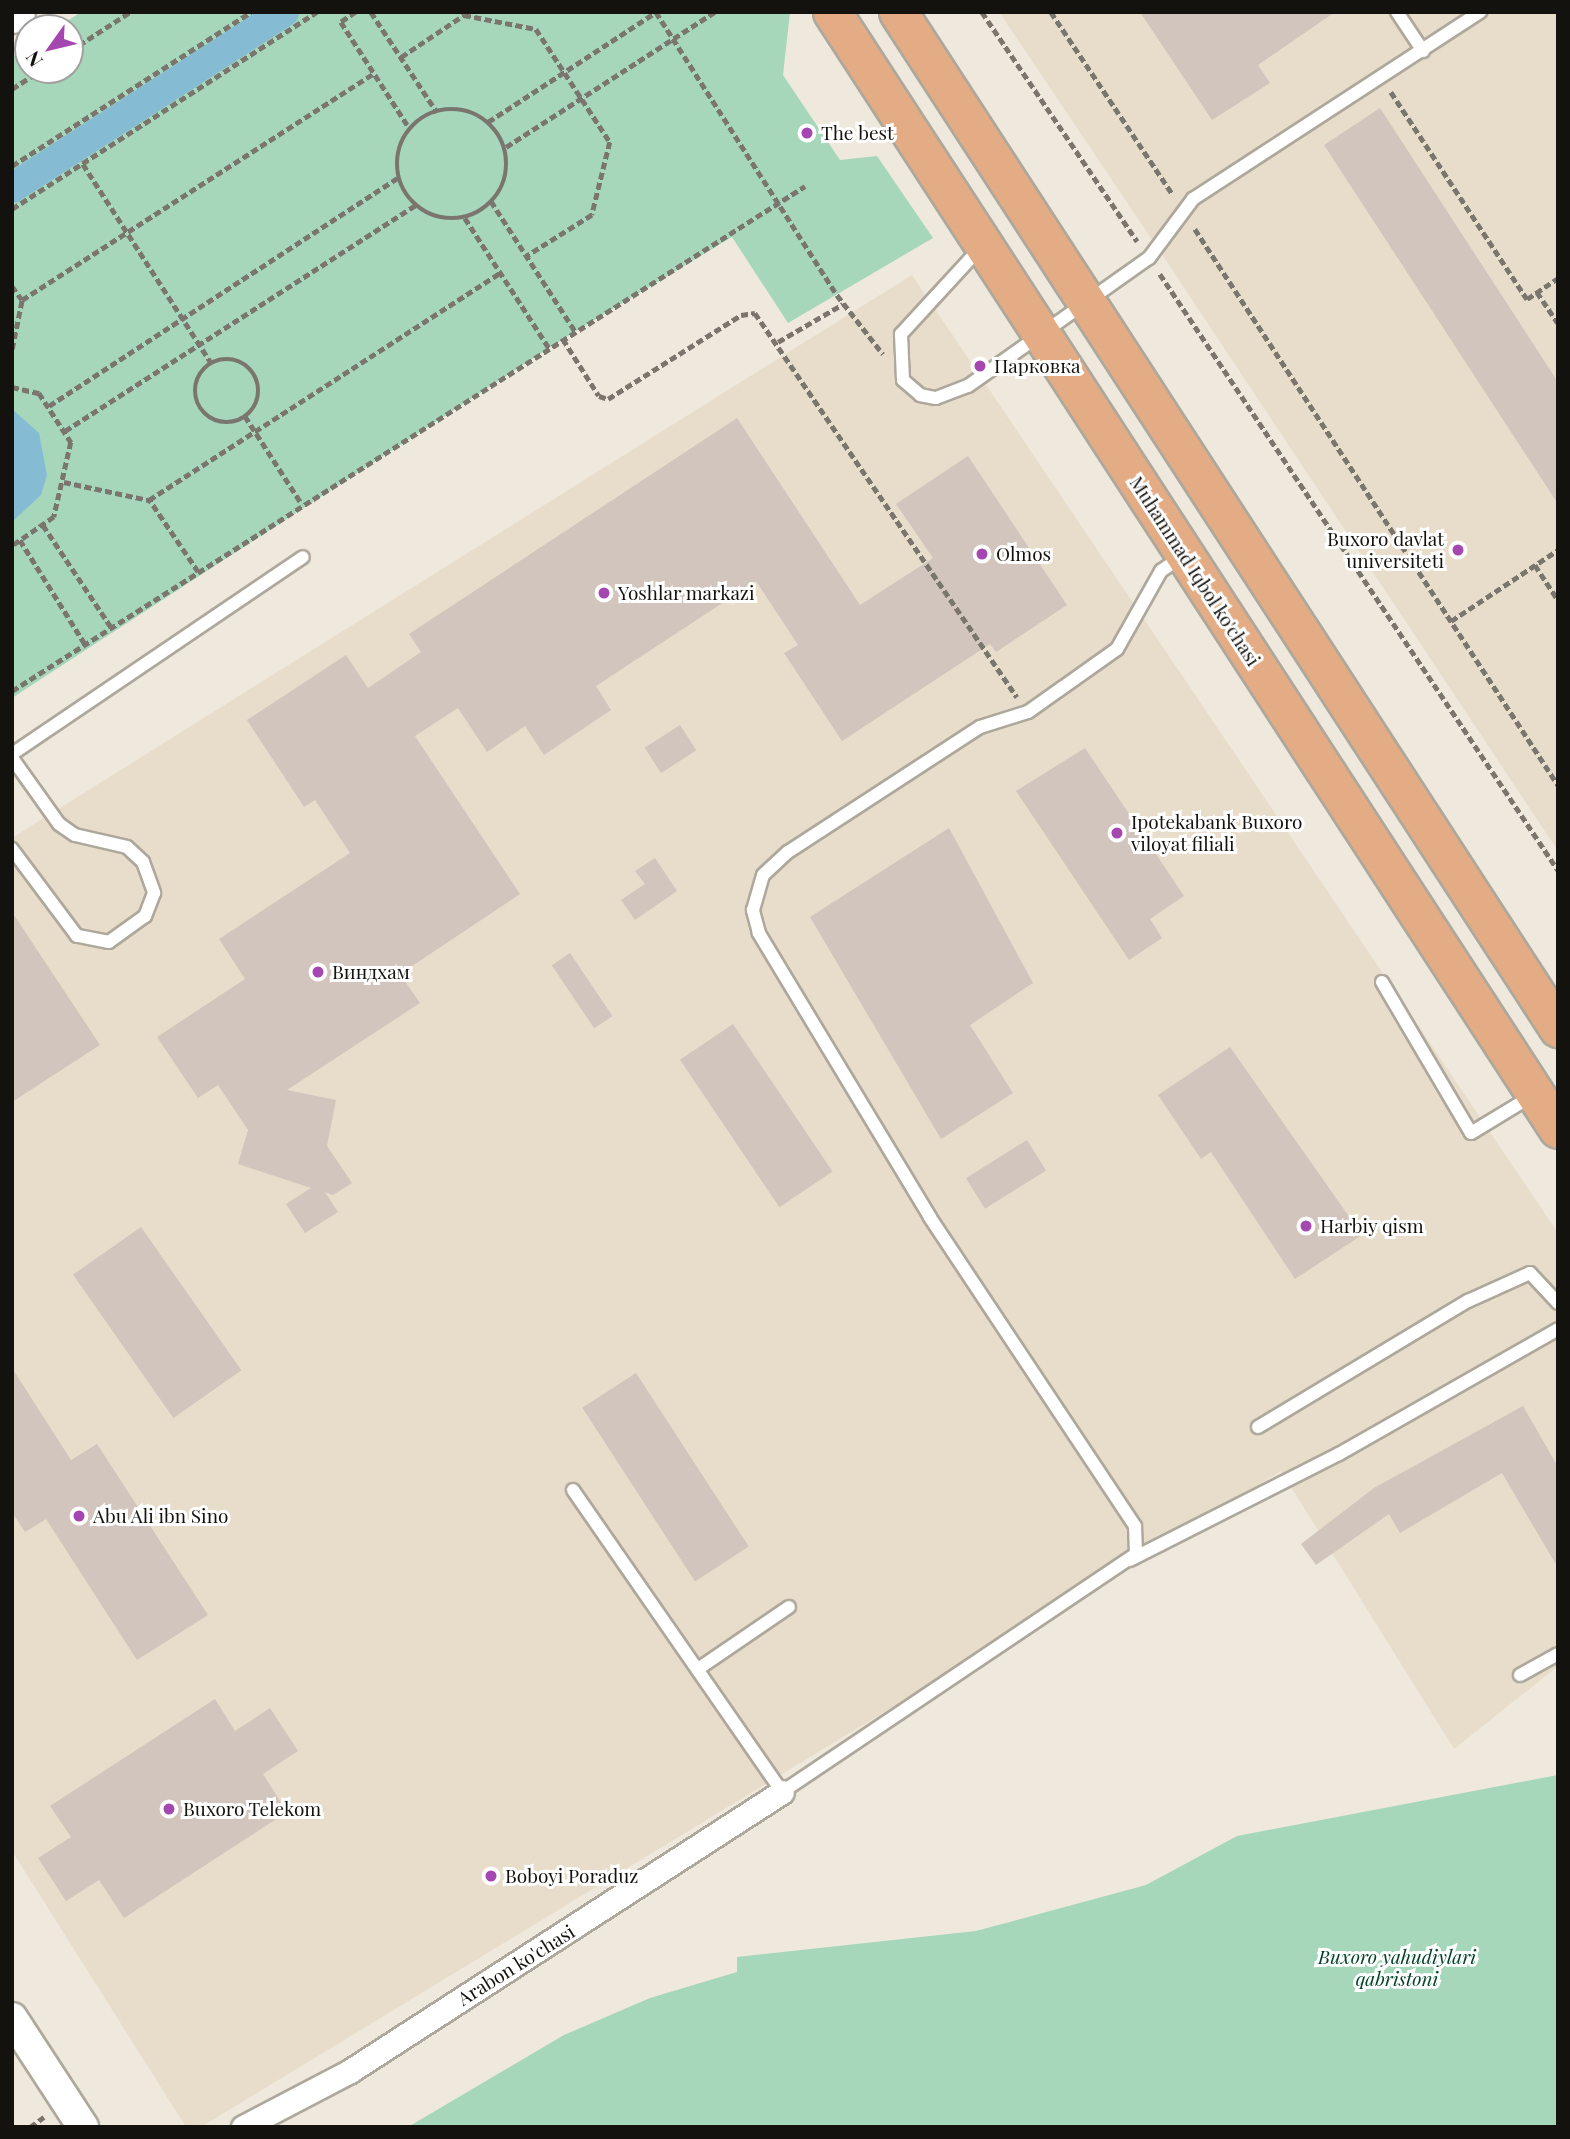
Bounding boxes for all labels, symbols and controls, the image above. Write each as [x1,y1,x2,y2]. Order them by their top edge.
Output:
north arrow [14,14,84,84]
text: N [19,47,48,73]
place label: The best [821,122,894,144]
marker: The best [799,125,815,141]
place label: Парковка [994,355,1080,377]
marker: Парковка [972,358,988,374]
street label: Muhammad Iqbol ko'chasi [1125,472,1265,670]
place label: Buxoro davlat universiteti [1327,528,1444,572]
marker: Buxoro davlat universiteti [1450,542,1466,558]
place label: Olmos [996,543,1051,565]
marker: Olmos [974,546,990,562]
place label: Yoshlar markazi [618,582,755,604]
marker: Yoshlar markazi [596,585,612,601]
place label: Ipotekabank Buxoro viloyat filiali [1131,811,1303,855]
marker: Ipotekabank Buxoro viloyat filiali [1109,825,1125,841]
place label: Виндхам [332,961,410,983]
marker: Виндхам [310,964,326,980]
place label: Harbiy qism [1320,1215,1424,1237]
marker: Harbiy qism [1298,1218,1314,1234]
place label: Abu Ali ibn Sino [93,1505,229,1527]
marker: Abu Ali ibn Sino [71,1508,87,1524]
place label: Buxoro Telekom [183,1798,322,1820]
marker: Buxoro Telekom [161,1801,177,1817]
place label: Boboyi Poraduz [505,1865,638,1887]
marker: Boboyi Poraduz [483,1868,499,1884]
street label: Arabon ko'chasi [453,1920,579,2010]
park label: Buxoro yahudiylari qabristoni [1318,1946,1476,1990]

